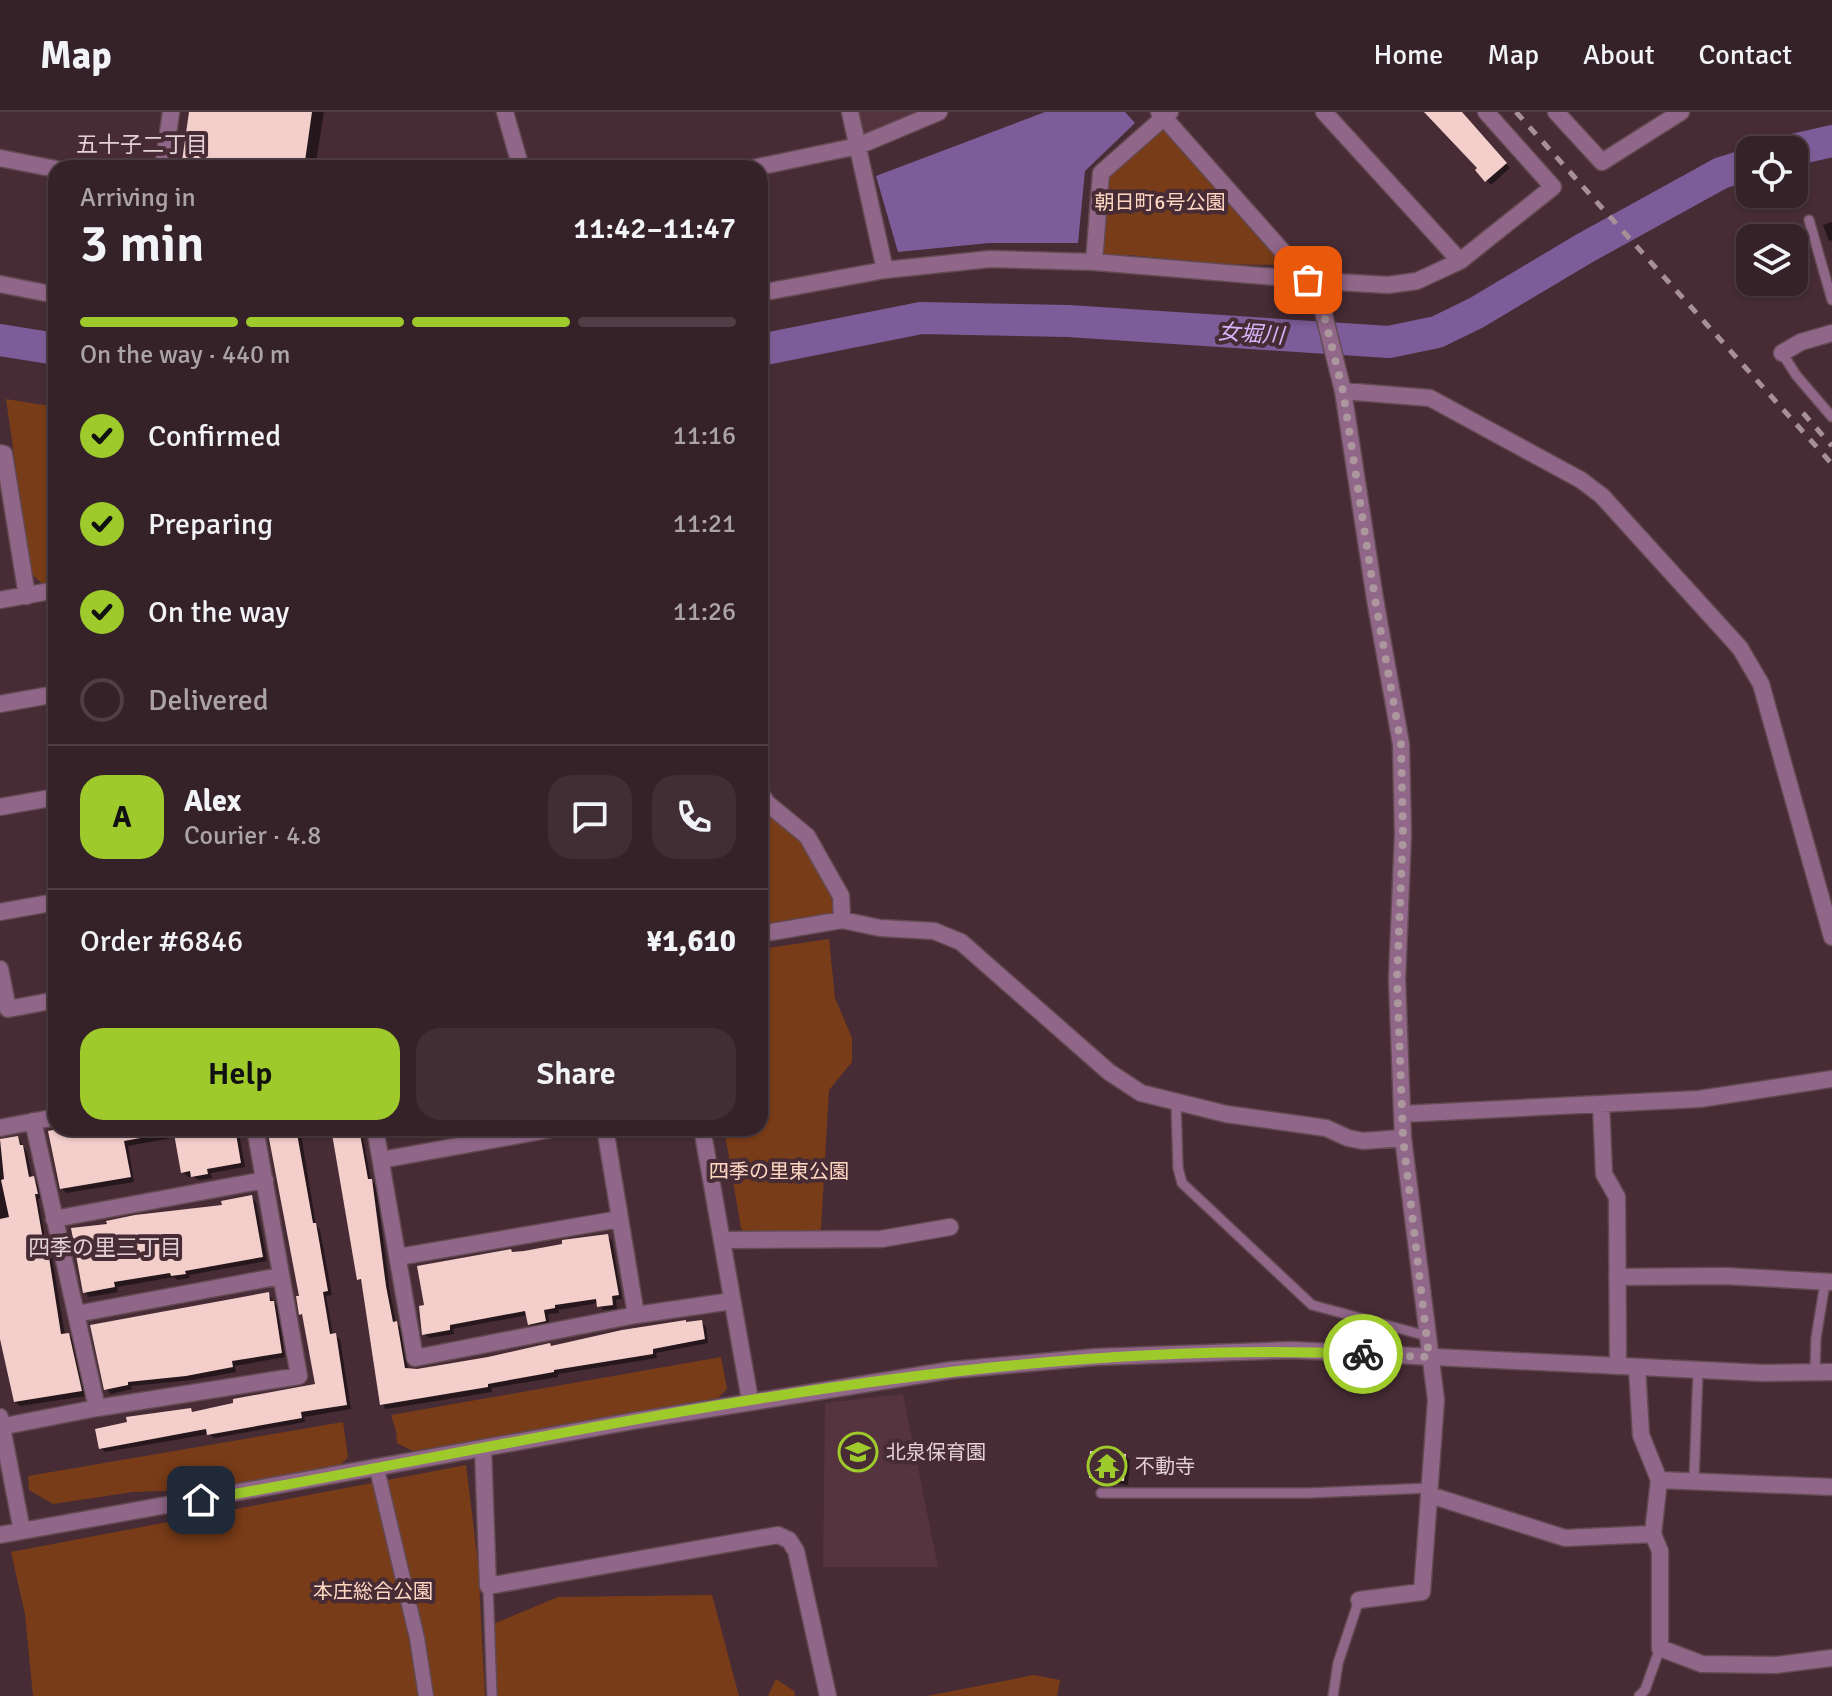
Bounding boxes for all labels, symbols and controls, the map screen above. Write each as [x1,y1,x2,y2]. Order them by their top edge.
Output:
text: Map [40,32,112,79]
text: Home [1374,38,1443,72]
text: Map [1487,38,1539,72]
text: About [1583,38,1655,72]
text: Contact [1699,38,1792,72]
district label: 五十子二丁目 [76,131,208,158]
map controls [1736,136,1808,296]
button: locate [1736,136,1808,208]
text: Arriving in [80,182,196,214]
park label: 朝日町6号公園 [1095,190,1225,215]
text: 11:42–11:47 [573,210,736,247]
text: 3 min [80,212,205,276]
button: layers [1736,224,1808,296]
pin [1274,246,1342,314]
icon: bag [1286,258,1330,302]
water label: 女堀川 [1217,318,1287,349]
text: On the way · 440 m [80,339,290,371]
icon: check [80,414,124,458]
text: Confirmed [148,418,281,455]
text: 11:16 [673,420,736,452]
icon: check [80,502,124,546]
text: Preparing [148,506,273,543]
text: 11:21 [673,508,736,540]
icon: check [80,590,124,634]
text: On the way [148,594,289,631]
text: 11:26 [673,596,736,628]
text: Delivered [148,682,269,719]
button: chat [548,775,632,859]
button: phone [652,775,736,859]
text: Alex [184,783,241,820]
text: A [112,799,132,836]
text: Courier · 4.8 [184,820,321,852]
text: Order #6846 [80,923,243,960]
text: ¥1,610 [646,923,736,960]
button: Help [80,1028,400,1120]
button: Share [416,1028,736,1120]
park label: 四季の里東公園 [709,1159,849,1184]
district label: 四季の里三丁目 [28,1234,182,1261]
courier [1323,1314,1403,1394]
icon: bike [1341,1332,1385,1376]
school or university icon: 北泉保育園 [837,1431,879,1473]
place label: 北泉保育園 [886,1440,986,1465]
temple icon: 不動寺 [1086,1445,1128,1487]
place label: 不動寺 [1135,1454,1195,1479]
pin [167,1466,235,1534]
icon: home [179,1478,223,1522]
park label: 本庄総合公園 [313,1579,433,1604]

